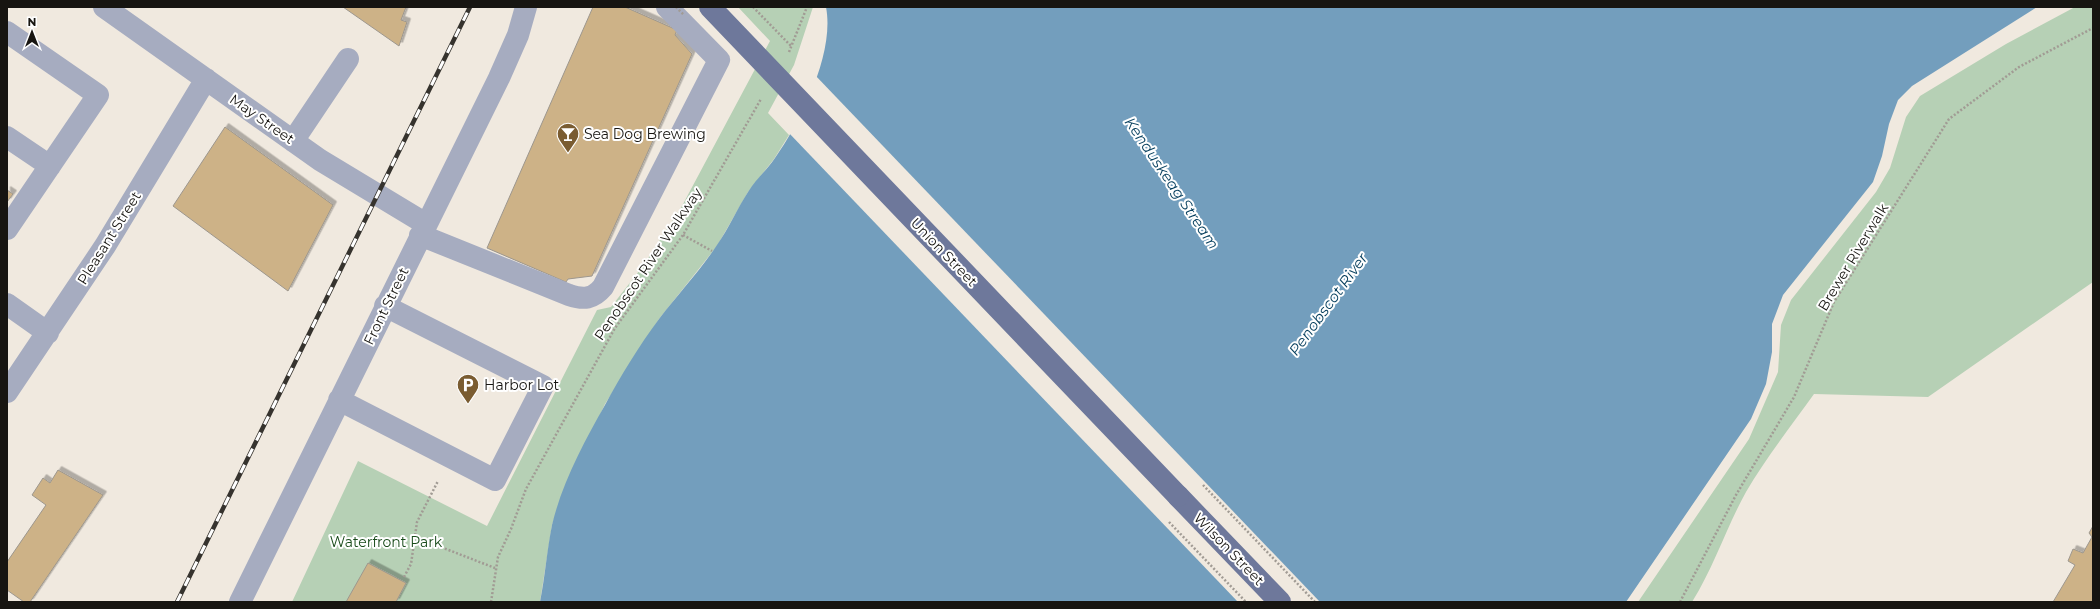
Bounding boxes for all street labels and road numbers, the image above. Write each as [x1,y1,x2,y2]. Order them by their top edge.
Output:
street label: May Street [226,90,298,148]
street label: Penobscot River Walkway [590,184,706,344]
street label: Pleasant Street [73,188,145,288]
street label: Brewer Riverwalk [1814,199,1892,314]
street label: Union Street [907,214,981,290]
street label: Front Street [359,264,413,348]
street label: Wilson Street [1190,509,1268,589]

